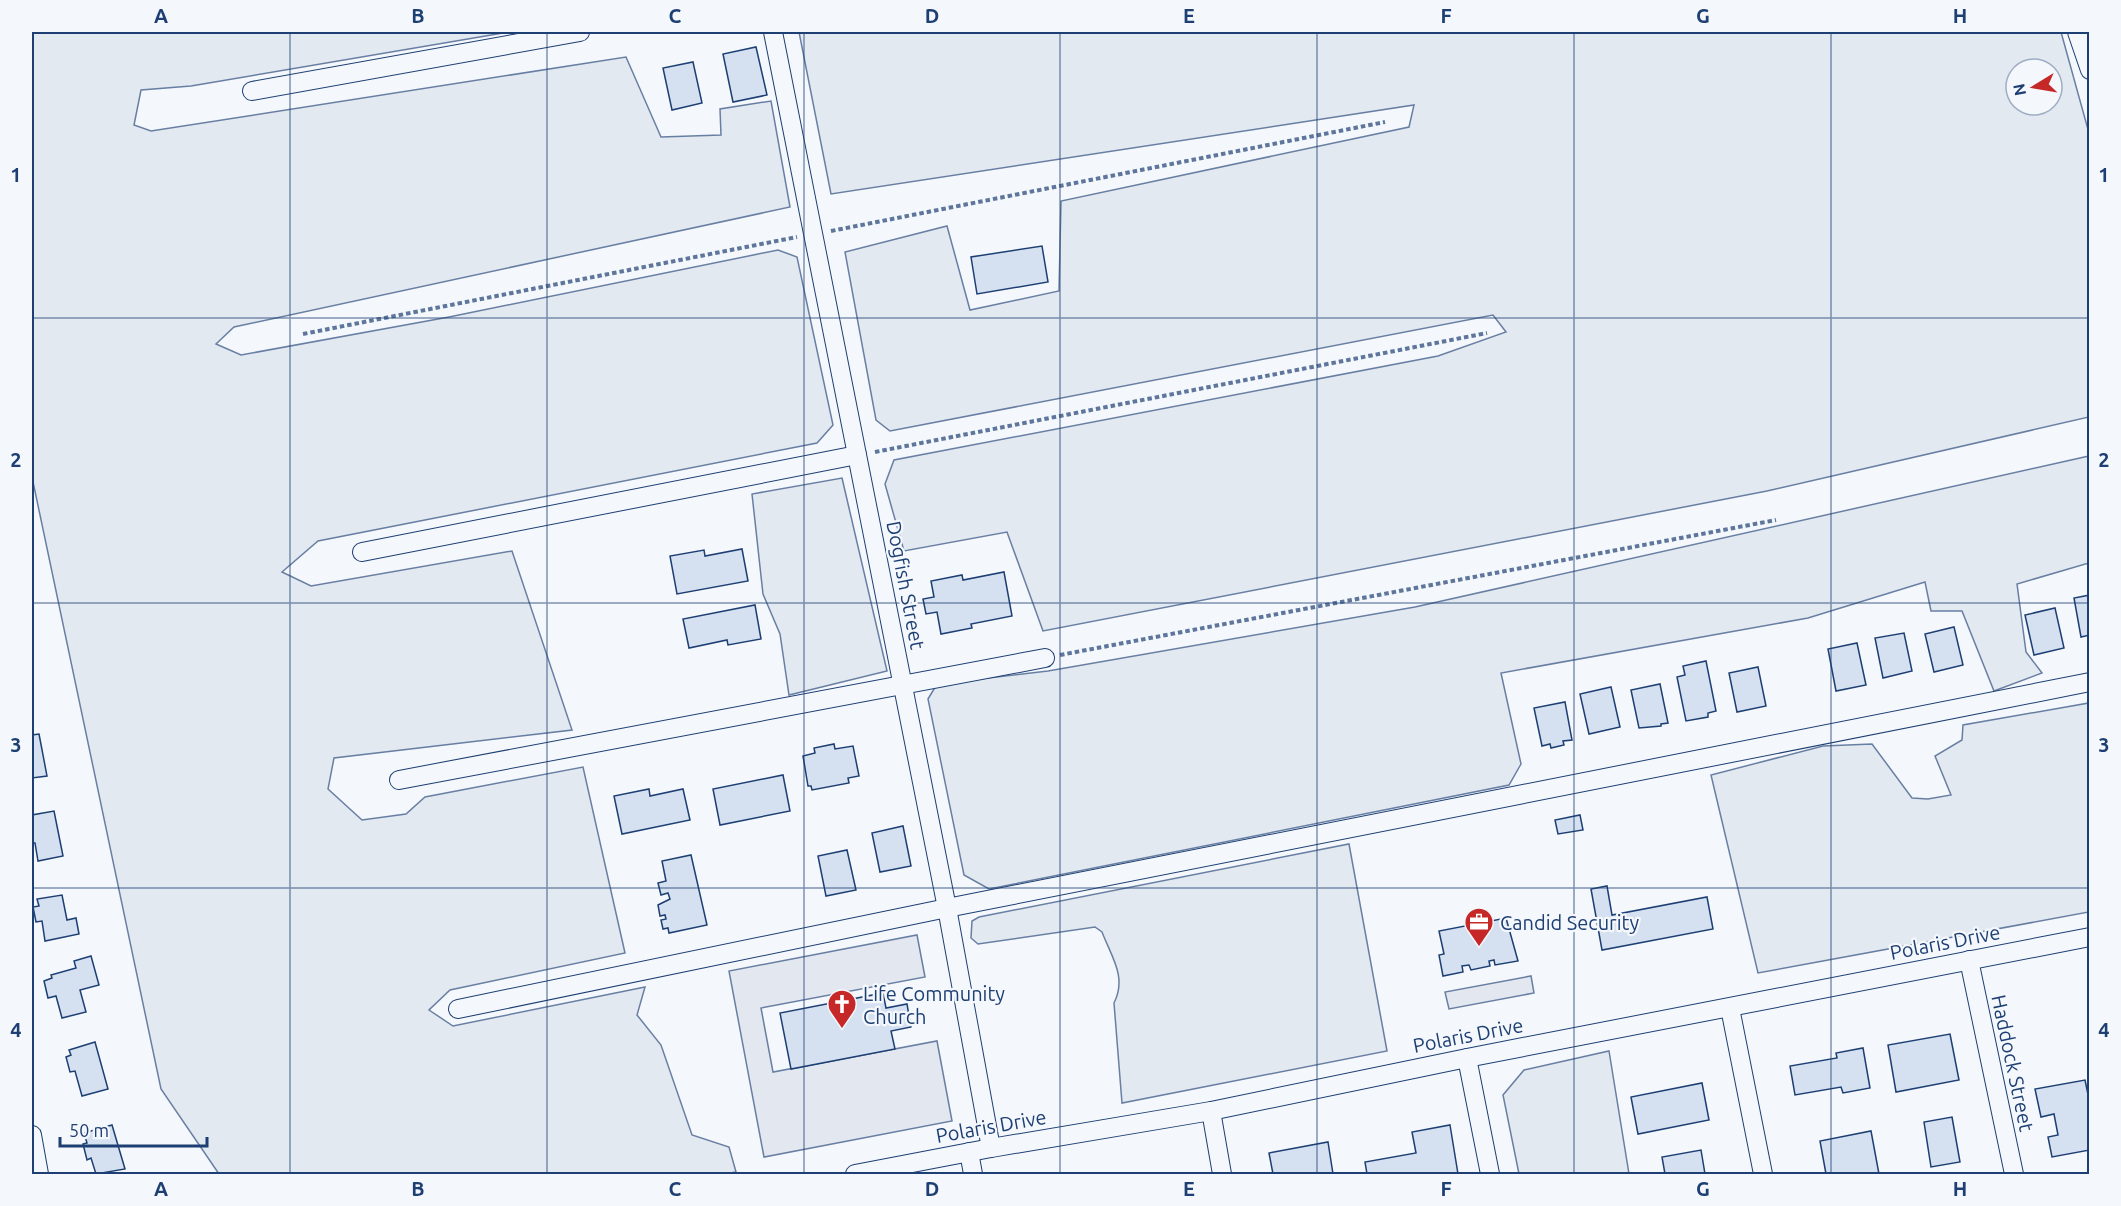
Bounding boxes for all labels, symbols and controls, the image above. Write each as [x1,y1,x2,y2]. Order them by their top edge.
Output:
text: A [154,4,168,27]
text: B [411,4,425,27]
text: C [669,4,682,27]
text: D [925,4,939,27]
text: E [1183,4,1195,27]
text: F [1440,4,1452,27]
text: G [1696,4,1710,27]
text: H [1953,4,1967,27]
north arrow [2004,57,2064,117]
text: N [2009,82,2029,97]
text: 1 [10,163,22,186]
text: 1 [2098,163,2110,186]
text: 2 [10,448,22,471]
text: 2 [2098,448,2110,471]
street label: Dogfish Street [882,519,930,651]
text: 3 [10,733,22,756]
text: 3 [2098,733,2110,756]
office icon: Candid Security [1463,906,1495,948]
place label: Candid Security [1500,911,1639,934]
street label: Polaris Drive [1888,920,2002,964]
place label: Life Community Church [863,982,1005,1028]
church icon: Life Community Church [826,988,858,1030]
street label: Haddock Street [1987,993,2039,1134]
street label: Polaris Drive [1411,1013,1525,1057]
text: 4 [10,1018,22,1041]
text: 4 [2098,1018,2110,1041]
street label: Polaris Drive [934,1105,1048,1147]
scale bar [60,1110,207,1148]
text: 50 m [69,1120,109,1140]
text: A [154,1177,168,1200]
text: B [411,1177,425,1200]
text: C [669,1177,682,1200]
text: D [925,1177,939,1200]
text: E [1183,1177,1195,1200]
text: F [1440,1177,1452,1200]
text: G [1696,1177,1710,1200]
text: H [1953,1177,1967,1200]

